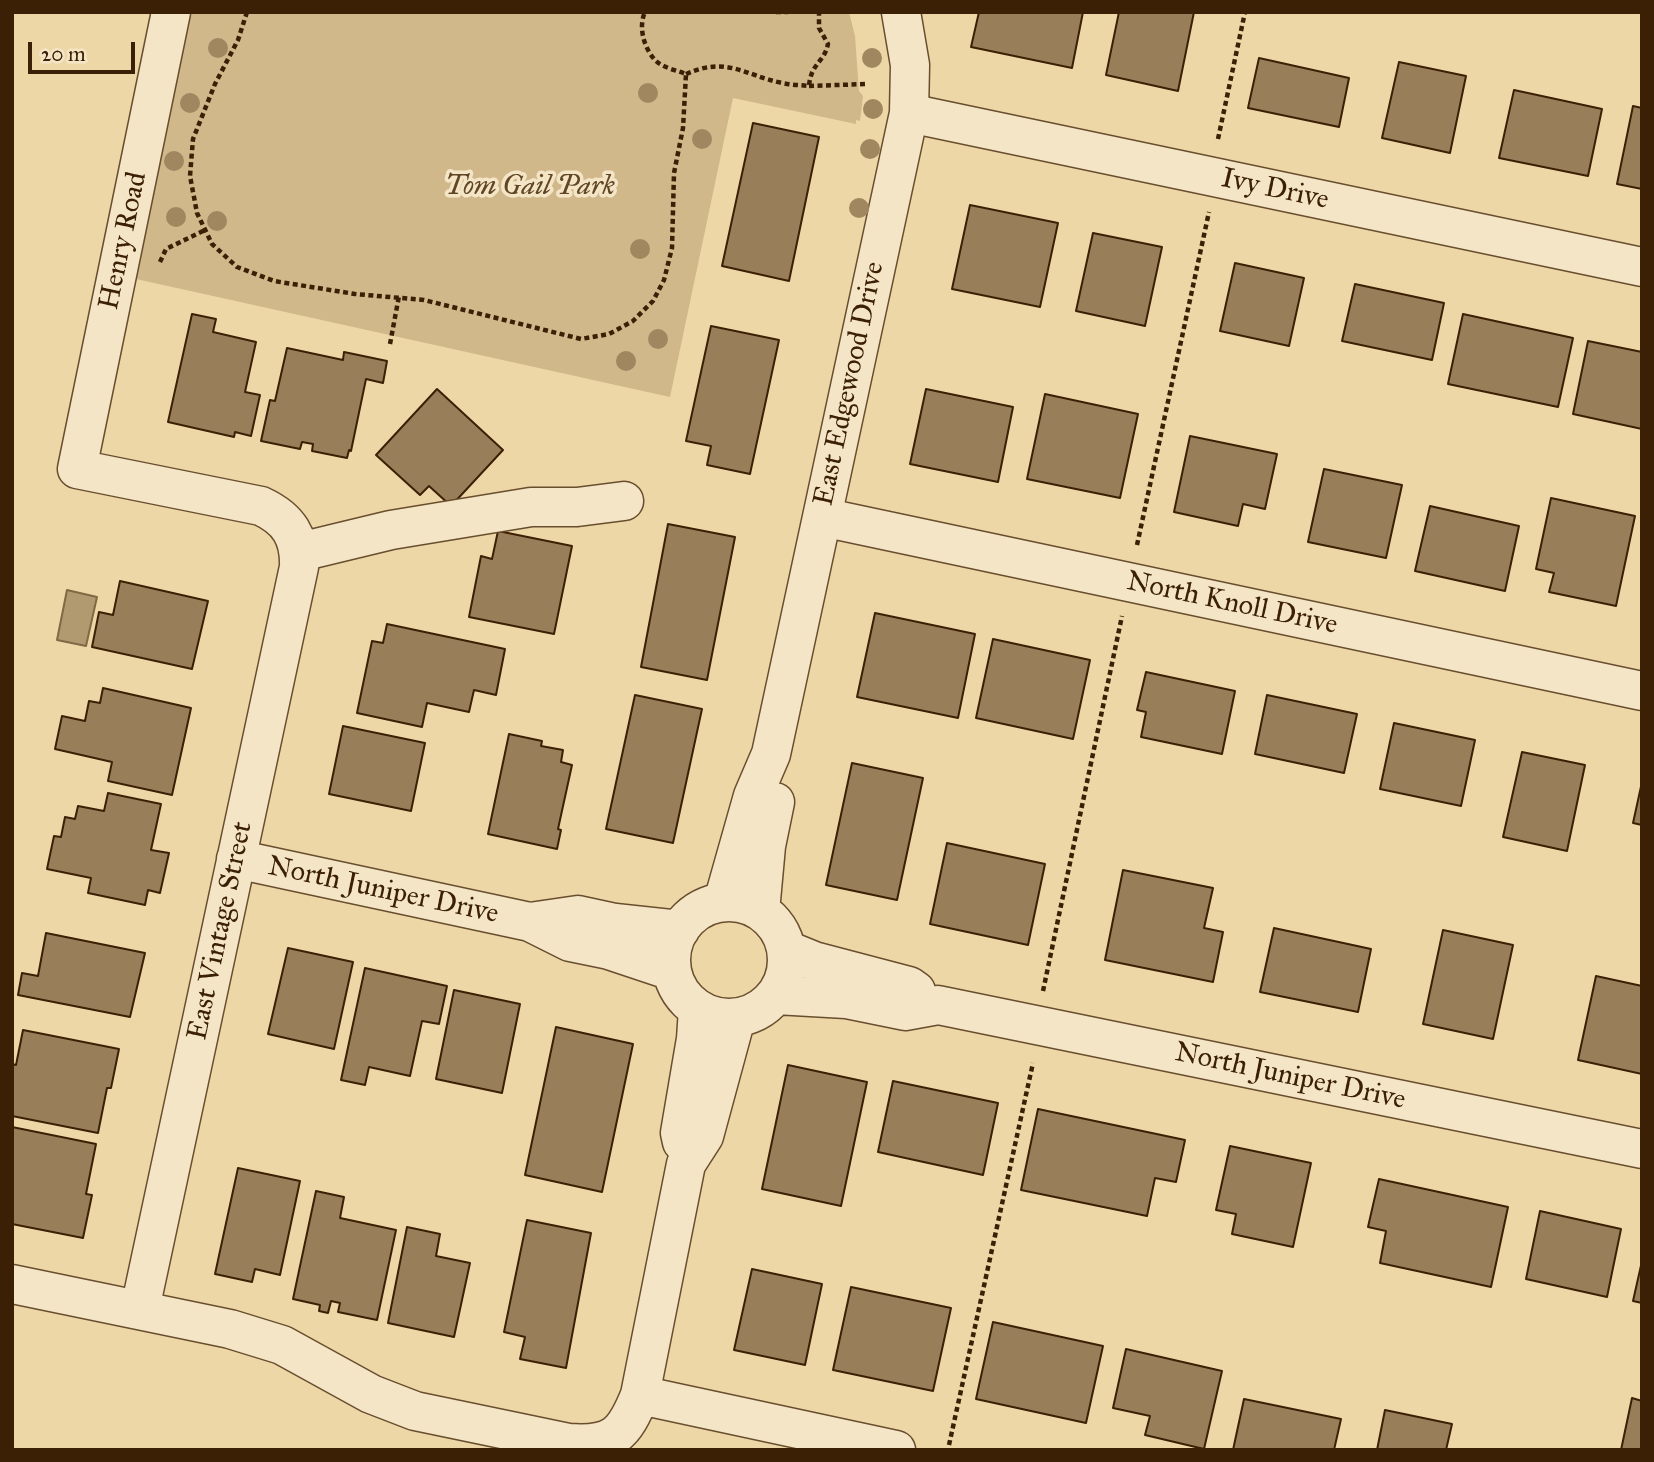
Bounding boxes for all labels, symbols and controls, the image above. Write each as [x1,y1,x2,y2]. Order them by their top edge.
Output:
scale bar [32,28,138,72]
text: 20 m [41,41,86,67]
street label: Ivy Drive [1218,162,1332,218]
street label: Henry Road [93,169,155,313]
park label: Tom Gail Park [445,170,615,204]
street label: East Edgewood Drive [808,259,892,509]
street label: North Knoll Drive [1124,565,1340,643]
street label: East Vintage Street [181,819,261,1043]
street label: North Juniper Drive [265,850,501,932]
street label: North Juniper Drive [1172,1036,1408,1118]

